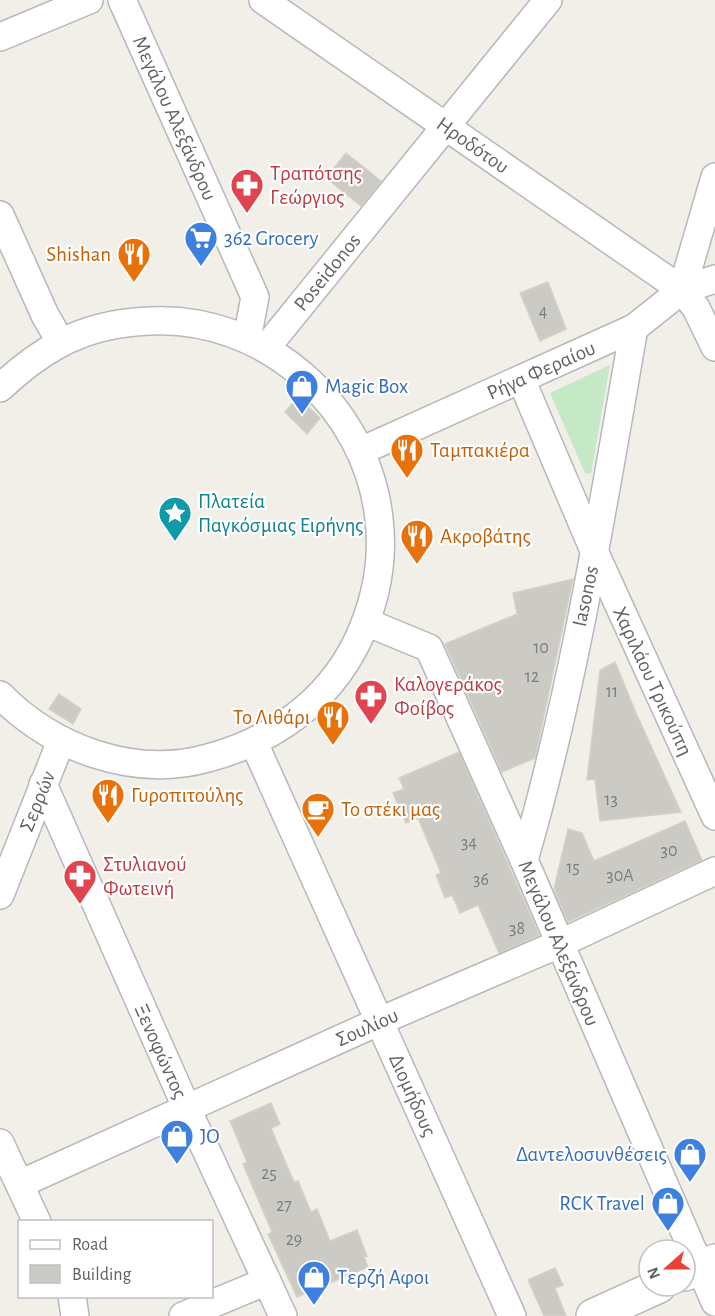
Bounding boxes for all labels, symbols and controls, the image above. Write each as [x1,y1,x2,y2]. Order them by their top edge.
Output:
street label: Μεγάλου Αλεξάνδρου [128,33,220,204]
street label: Ηροδότου [433,113,513,178]
place label: Τραπότσης Γεώργιος [270,163,362,208]
pharmacy icon: Τραπότσης Γεώργιος [229,167,265,214]
supermarket icon: 362 Grocery [183,220,219,267]
place label: 362 Grocery [224,228,319,249]
street label: Poseidonos [290,230,365,315]
restaurant icon: Shishan [116,236,152,283]
place label: Shishan [46,244,111,265]
house number: 4 [539,303,548,321]
street label: Ρήγα Φεραίου [484,337,599,404]
shop icon: Magic Box [284,368,320,415]
place label: Magic Box [325,376,408,397]
restaurant icon: Ταμπακιέρα [389,432,425,479]
place label: Ταμπακιέρα [430,440,530,461]
place label: Πλατεία Παγκόσμιας Ειρήνης [198,491,364,536]
place icon: Πλατεία Παγκόσμιας Ειρήνης [157,495,193,542]
restaurant icon: Ακροβάτης [399,518,435,565]
place label: Ακροβάτης [440,526,531,547]
street label: Iasonos [569,564,602,628]
street label: Χαριλάου Τρικούπη [609,603,696,759]
house number: 10 [533,639,549,657]
house number: 12 [525,668,539,686]
place label: Καλογεράκος Φοίβος [394,674,502,719]
pharmacy icon: Καλογεράκος Φοίβος [353,678,389,725]
house number: 11 [606,683,618,701]
restaurant icon: Το Λιθάρι [315,699,351,746]
place label: Το Λιθάρι [233,707,310,728]
street label: Σερρών [16,768,59,834]
restaurant icon: Γυροπιτούλης [90,777,126,824]
place label: Γυροπιτούλης [131,785,243,806]
cafe icon: Το στέκι μας [300,791,336,838]
house number: 13 [604,791,618,809]
place label: Το στέκι μας [341,799,440,820]
house number: 34 [461,834,477,852]
house number: 30 [661,842,677,860]
place label: Στυλιανού Φωτεινή [103,854,187,899]
street label: Μεγάλου Αλεξάνδρου [513,857,603,1029]
pharmacy icon: Στυλιανού Φωτεινή [62,858,98,905]
house number: 15 [566,859,580,877]
house number: 30A [606,867,634,885]
house number: 36 [473,871,489,889]
house number: 38 [509,920,525,938]
street label: Ξενοφώντος [130,1001,191,1102]
street label: Σουλίου [333,1004,402,1050]
street label: Διομήδους [385,1051,440,1140]
shop icon: JO [159,1118,195,1165]
place label: JO [200,1126,220,1147]
shop icon: Δαντελοσυνθέσεις [672,1136,708,1183]
place label: Δαντελοσυνθέσεις [516,1144,667,1165]
house number: 25 [261,1165,277,1183]
shop icon: RCK Travel [650,1185,686,1232]
place label: RCK Travel [559,1193,645,1214]
house number: 27 [276,1197,292,1215]
legend [18,1220,213,1298]
house number: 29 [286,1231,302,1249]
text: Road [72,1236,108,1254]
north arrow [637,1238,697,1298]
shop icon: Τερζή Αφοι [296,1259,332,1306]
text: N [644,1265,663,1281]
text: Building [72,1266,132,1284]
place label: Τερζή Αφοι [337,1267,429,1288]

